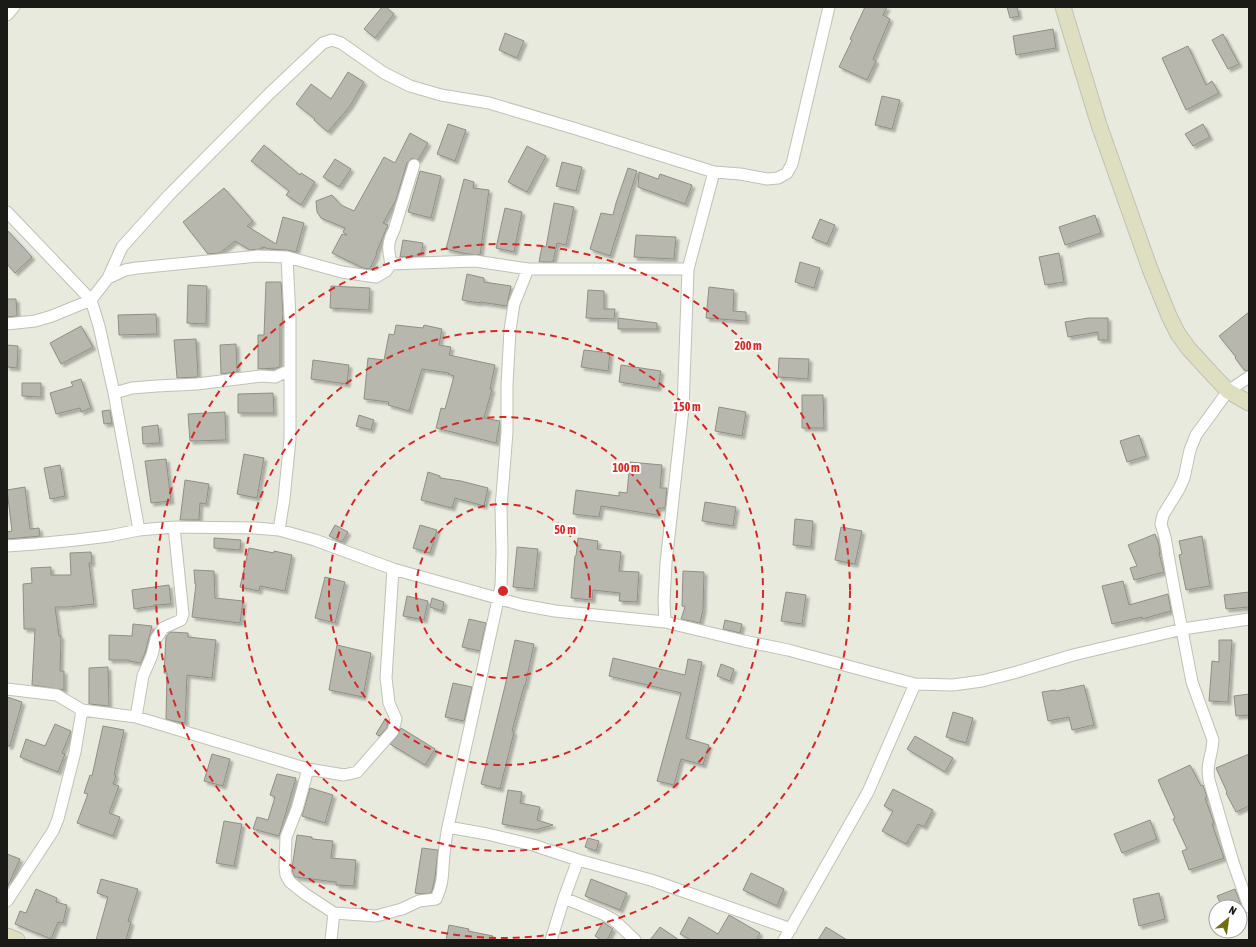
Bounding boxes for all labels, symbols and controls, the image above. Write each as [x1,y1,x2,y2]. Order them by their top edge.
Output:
text: 200 m [734,339,762,353]
text: 150 m [673,400,701,414]
text: 100 m [612,461,640,475]
text: 50 m [554,523,576,537]
centre of rings [496,584,510,598]
north arrow [1208,899,1248,939]
text: N [1227,903,1239,917]

